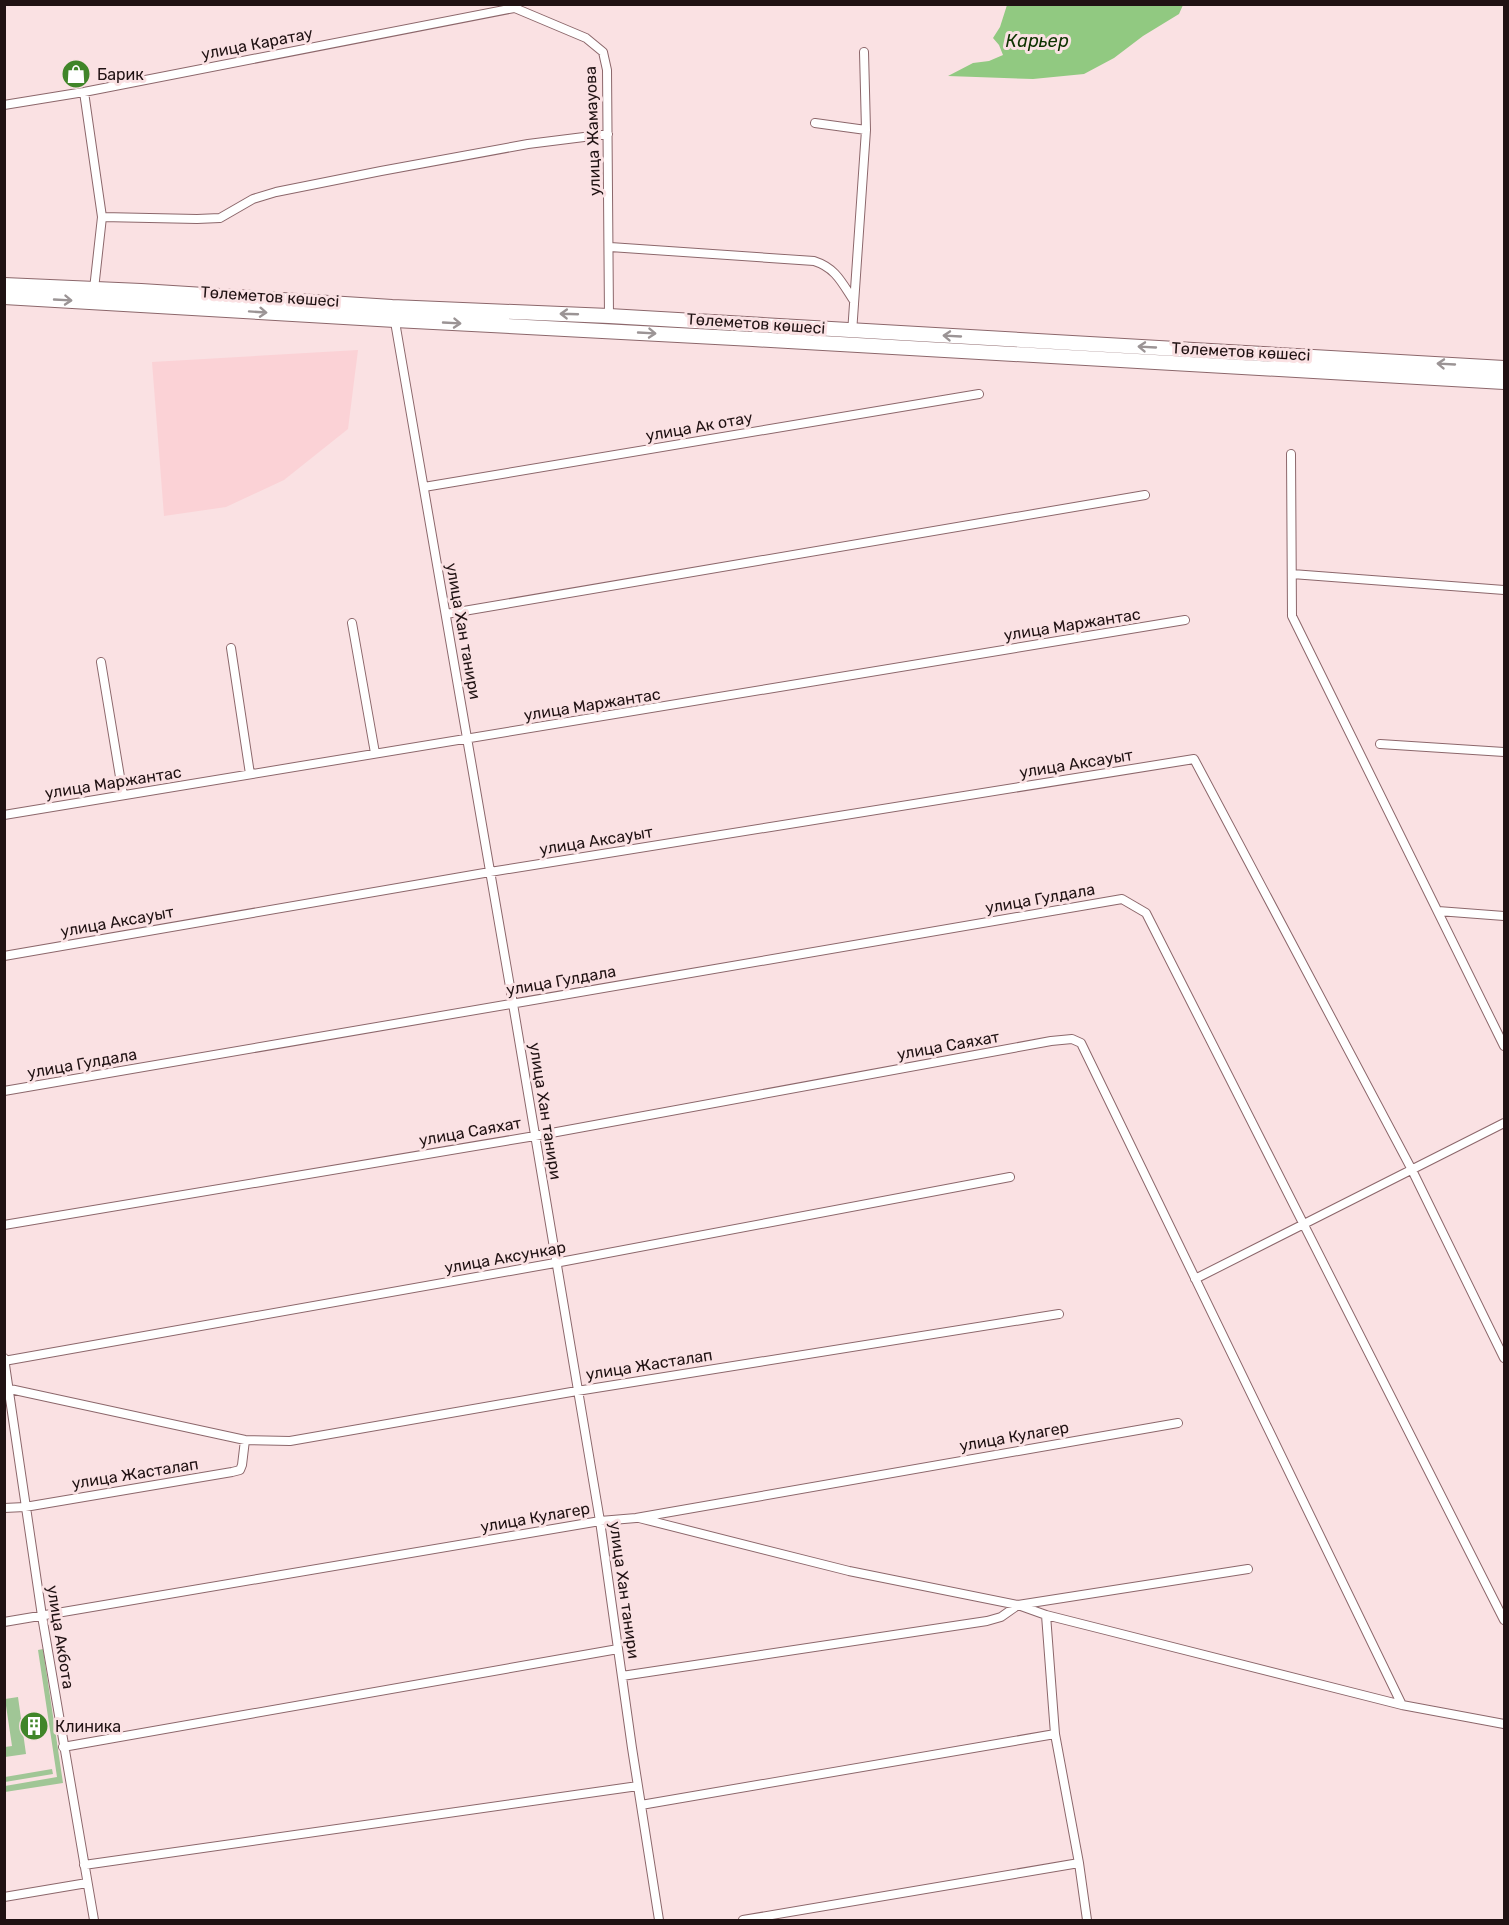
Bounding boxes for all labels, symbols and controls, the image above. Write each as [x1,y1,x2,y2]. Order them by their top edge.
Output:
street label: улица Каратау [200,23,315,64]
water label: Карьер [1006,30,1069,52]
shop icon: Барик [60,58,92,90]
place label: Барик [97,65,144,84]
street label: улица Жамауова [581,66,604,196]
street label: Төлеметов көшесі [200,282,340,311]
one-way arrow [52,295,72,306]
one-way arrow [247,306,267,317]
one-way arrow [559,309,579,320]
street label: Төлеметов көшесі [686,309,826,338]
one-way arrow [442,318,462,329]
one-way arrow [637,327,656,338]
one-way arrow [942,331,962,342]
street label: Төлеметов көшесі [1171,338,1311,365]
one-way arrow [1137,342,1157,353]
one-way arrow [1437,359,1457,370]
street label: улица Ак отау [644,408,754,445]
street label: улица Хан танири [442,561,485,701]
street label: улица Маржантас [1002,604,1142,645]
street label: улица Маржантас [522,684,662,725]
street label: улица Аксауыт [1018,745,1134,782]
street label: улица Маржантас [43,762,183,803]
street label: улица Аксауыт [538,822,654,859]
street label: улица Гулдала [984,879,1096,917]
street label: улица Аксауыт [59,902,175,941]
street label: улица Гулдала [505,961,617,999]
street label: улица Саяхат [895,1027,1001,1064]
street label: улица Хан танири [525,1041,566,1181]
street label: улица Гулдала [26,1044,138,1082]
street label: улица Саяхат [417,1113,523,1150]
street label: улица Аксункар [443,1237,567,1278]
street label: улица Жасталап [584,1345,714,1384]
street label: улица Кулагер [958,1418,1070,1455]
street label: улица Жасталап [70,1454,200,1493]
street label: улица Кулагер [479,1499,591,1536]
street label: улица Хан танири [605,1520,644,1660]
street label: улица Акбота [43,1584,78,1690]
building icon: Клиника [18,1710,50,1742]
place label: Клиника [55,1717,121,1736]

